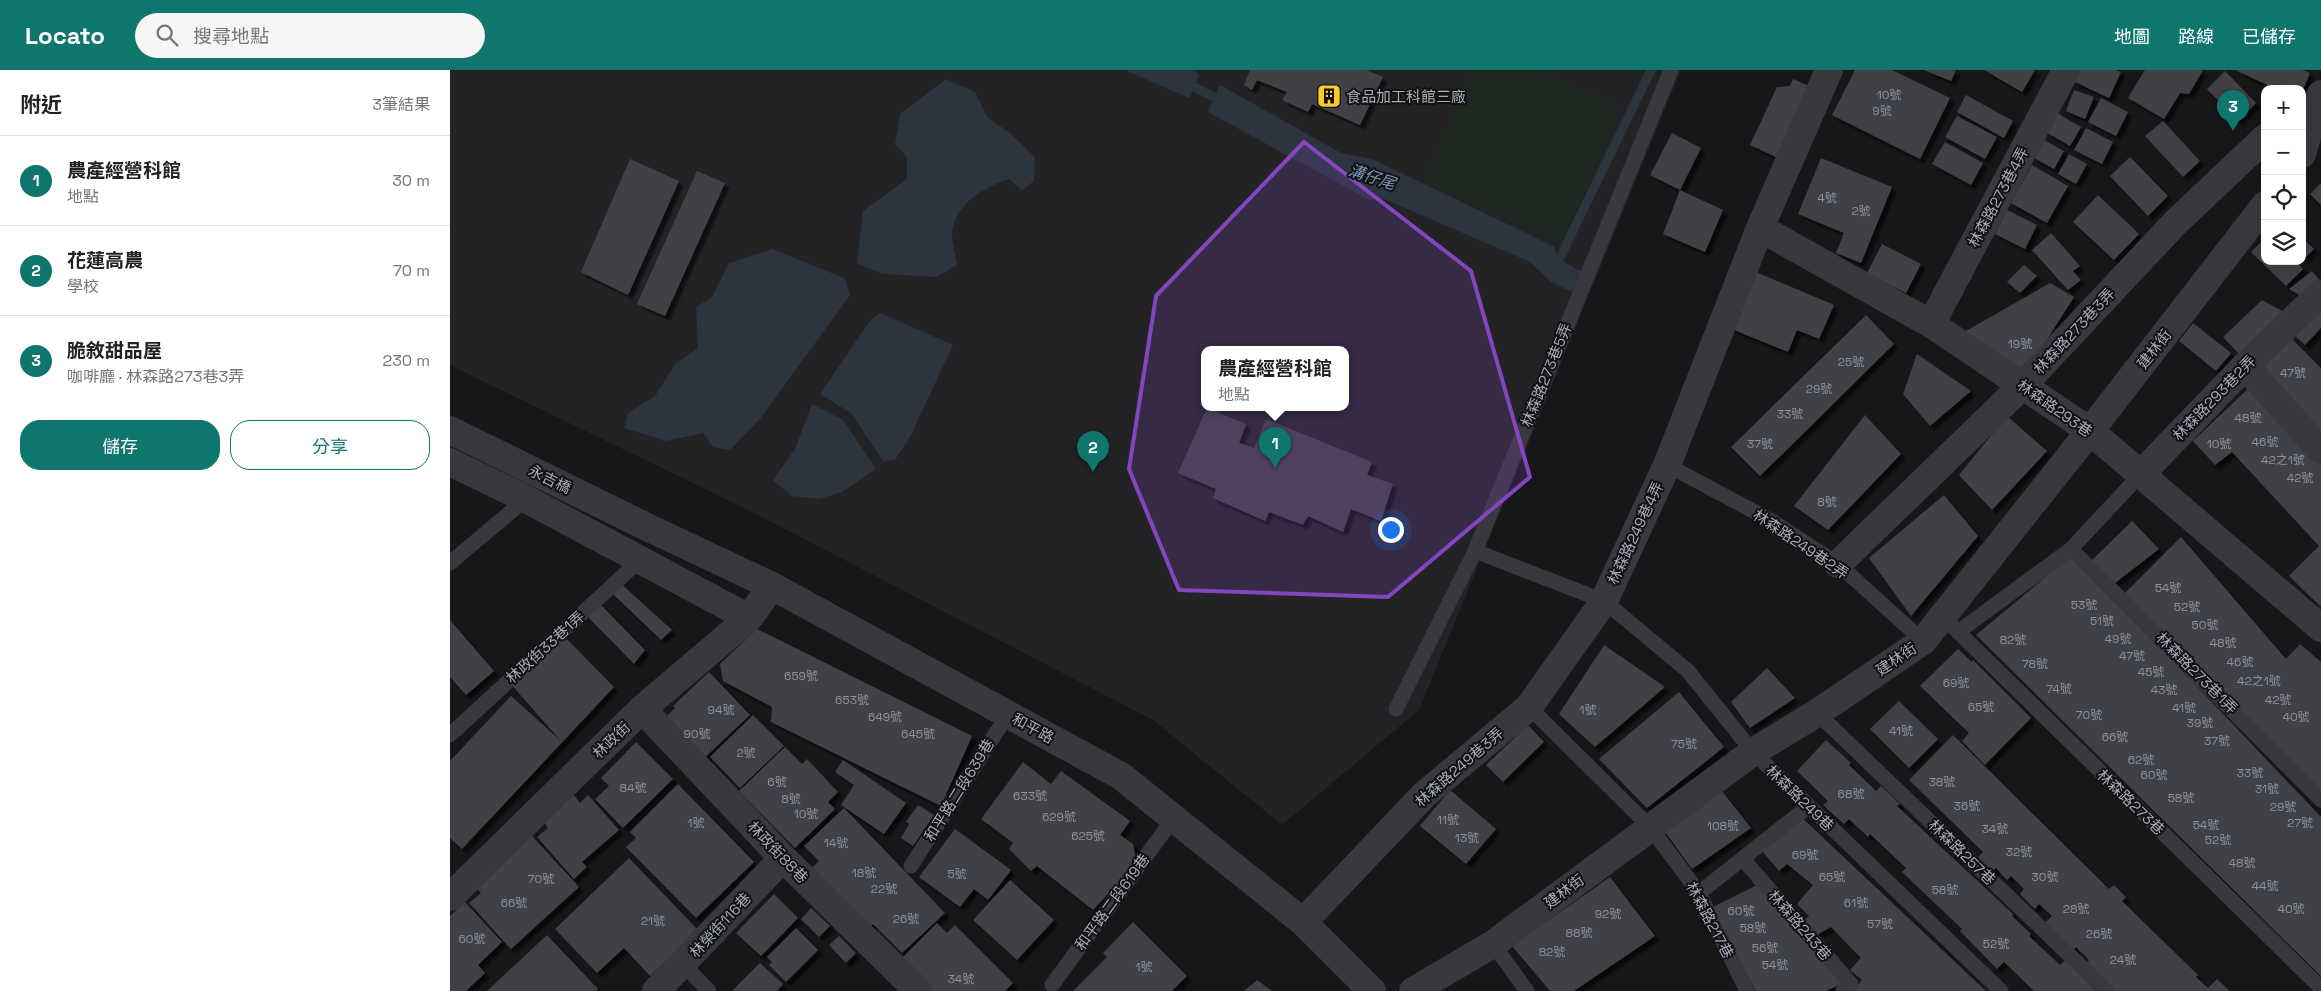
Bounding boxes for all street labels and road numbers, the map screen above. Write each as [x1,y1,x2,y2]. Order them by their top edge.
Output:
street label: 林森路273巷4弄 [1964,144,2032,250]
street label: 林森路273巷3弄 [2029,284,2119,378]
street label: 林森路273巷5弄 [1517,320,1575,430]
street label: 建林街 [2133,325,2175,373]
street label: 林森路293巷2弄 [2169,351,2259,445]
street label: 林森路293巷 [2014,375,2096,441]
street label: 永吉橋 [526,461,574,497]
street label: 林森路249巷4弄 [1603,478,1667,588]
street label: 林森路249巷2弄 [1750,505,1852,583]
street label: 林政街33巷1弄 [502,607,588,687]
street label: 林森路273巷1弄 [2152,628,2242,718]
street label: 建林街 [1872,639,1920,679]
street label: 和平路 [1009,709,1057,747]
street label: 林政街 [588,718,634,762]
street label: 林森路249巷3弄 [1411,723,1507,811]
street label: 和平路二段639巷 [920,735,998,845]
street label: 林森路249巷 [1762,761,1838,835]
street label: 林森路273巷 [2093,765,2169,839]
street label: 林森路257巷 [1924,815,2000,889]
street label: 林政街88巷 [744,817,812,887]
street label: 和平路二段619巷 [1071,850,1153,954]
street label: 建林街 [1540,870,1588,912]
street label: 林森路217巷 [1682,879,1738,961]
street label: 林森路243巷 [1764,886,1836,964]
street label: 林榮街116巷 [685,889,755,961]

